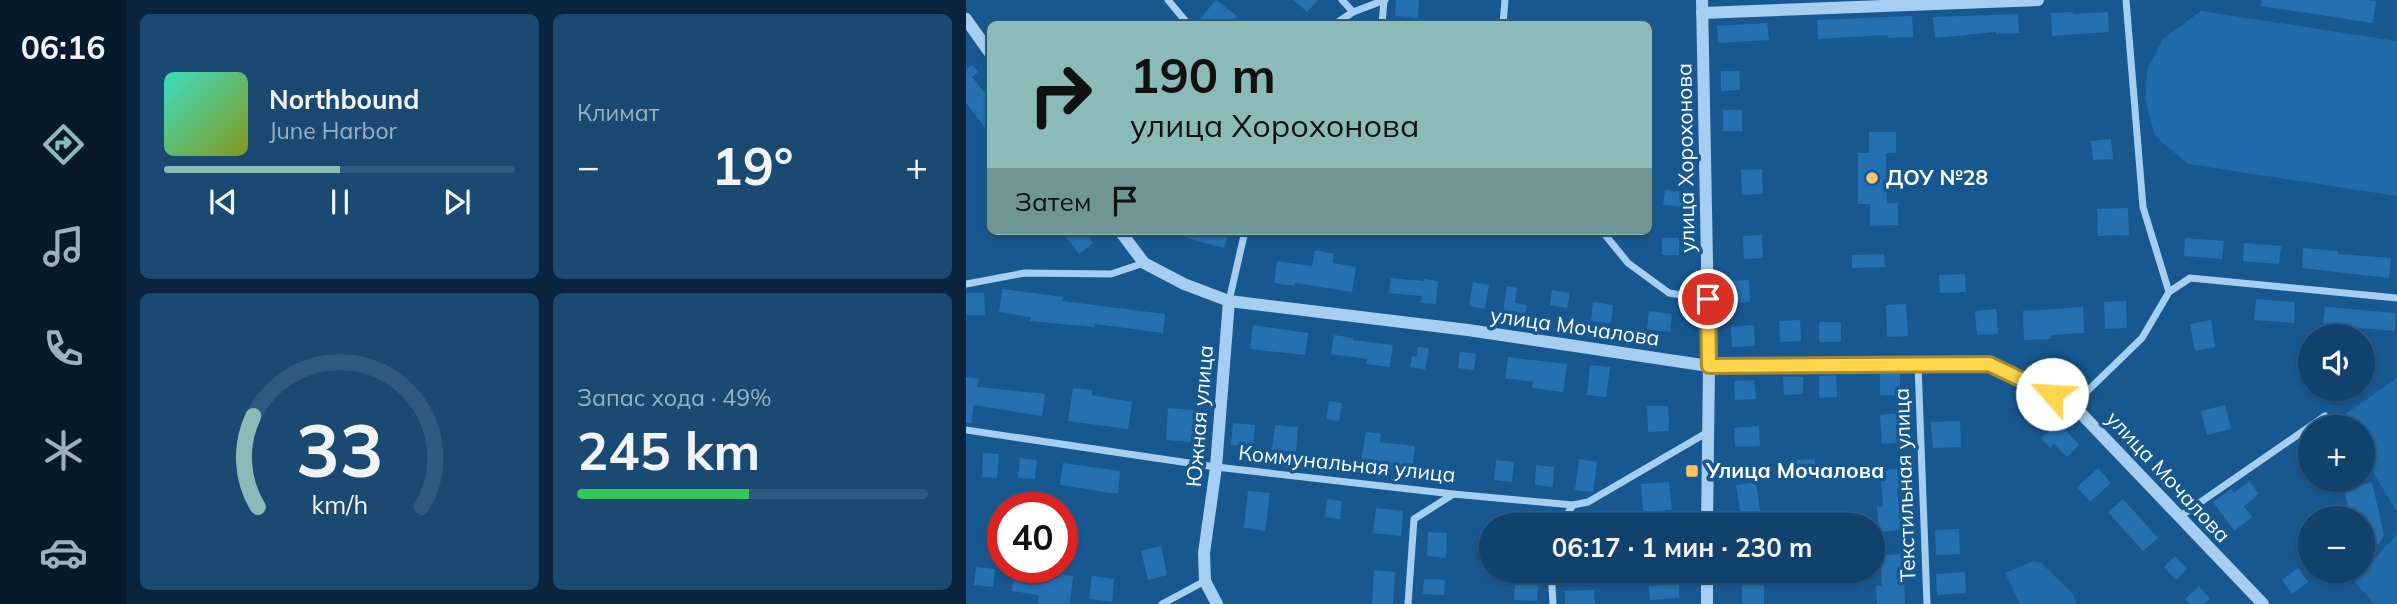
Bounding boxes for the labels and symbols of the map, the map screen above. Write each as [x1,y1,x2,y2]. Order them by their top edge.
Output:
street label: улица Хорохонова [1670,63,1700,253]
place label: ДОУ №28 [1886,164,1988,190]
marker: ДОУ №28 [1864,170,1880,186]
pin [1678,269,1738,329]
street label: улица Мочалова [1489,301,1661,351]
street label: Южная улица [1180,344,1218,488]
position arrow [2015,357,2089,431]
street label: Текстильная улица [1888,388,1920,582]
street label: улица Мочалова [2101,405,2236,548]
street label: Коммунальная улица [1237,439,1457,487]
place label: Улица Мочалова [1705,457,1884,483]
marker: Улица Мочалова [1684,463,1700,479]
speed limit sign: 40 [987,492,1078,583]

